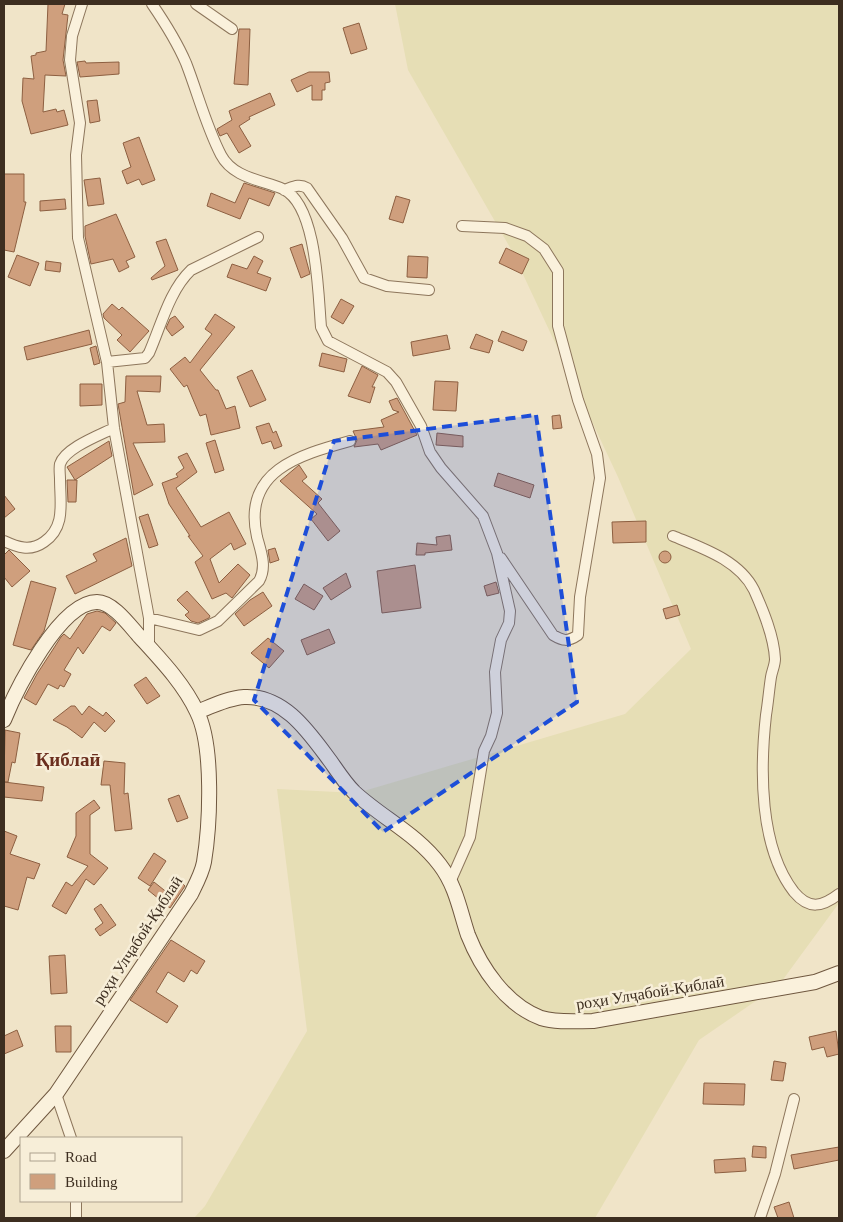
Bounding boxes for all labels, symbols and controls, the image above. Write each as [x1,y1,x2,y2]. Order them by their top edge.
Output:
district label: Қиблаӣ [36,749,100,770]
street label: роҳи Улҷабой-Қиблаӣ [89,872,186,1008]
street label: роҳи Улҷабой-Қиблаӣ [575,972,726,1014]
legend [20,1137,182,1202]
text: Road [65,1149,97,1165]
text: Building [65,1174,118,1190]

